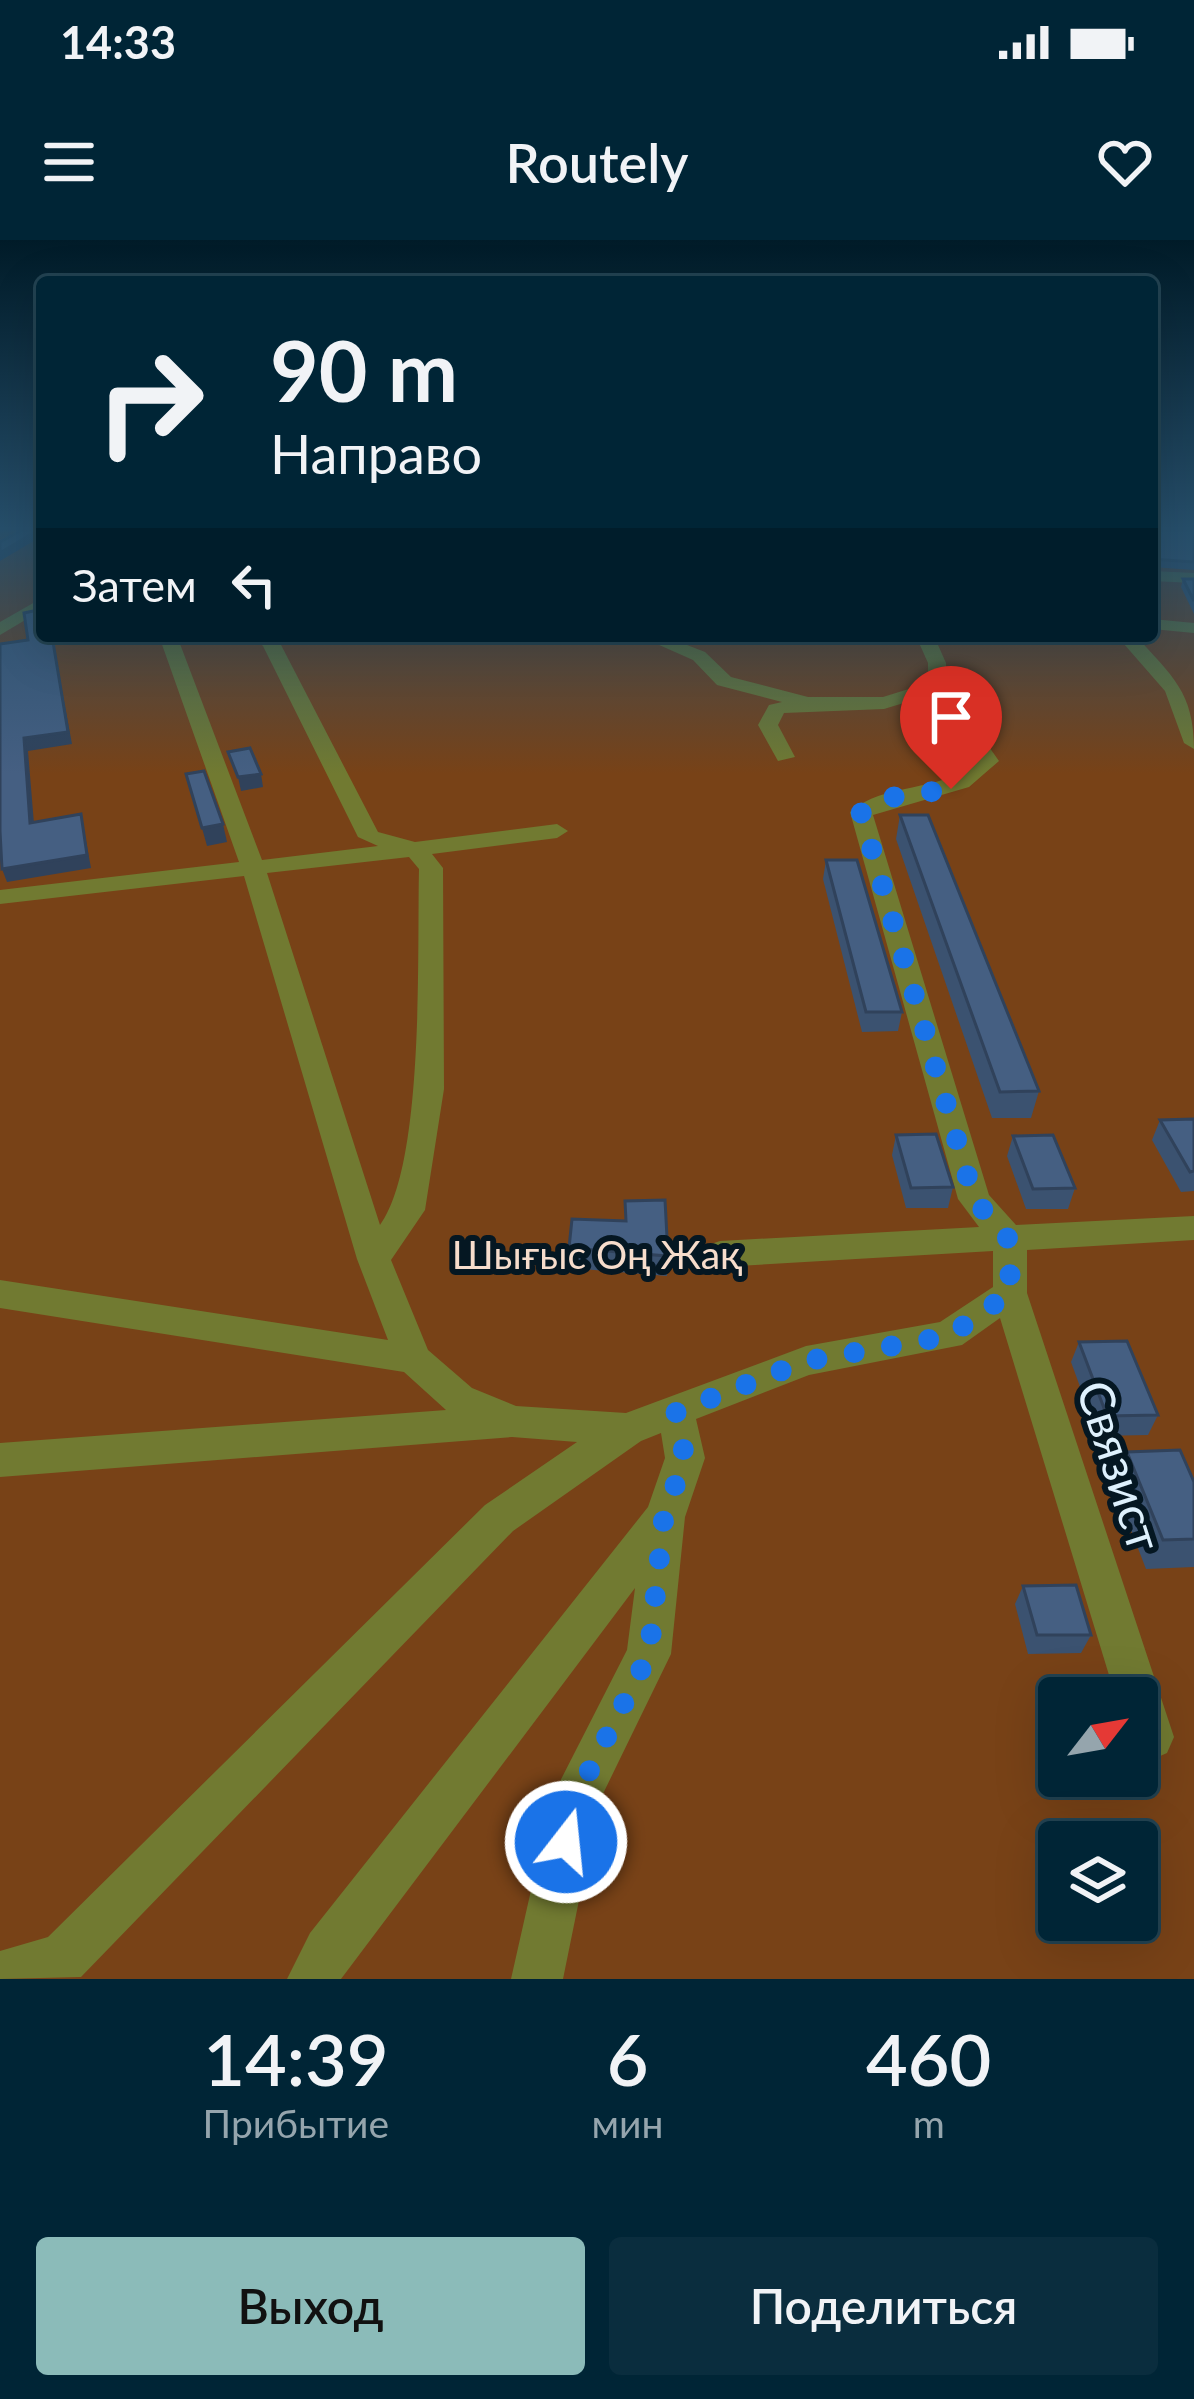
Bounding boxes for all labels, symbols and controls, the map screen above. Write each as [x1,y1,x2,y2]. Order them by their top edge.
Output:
text: 14:33 [60,15,176,69]
icon: menu [36,129,102,195]
icon: heart [1092,129,1158,195]
text: Routely [505,130,689,195]
text: 90 m [270,319,458,420]
icon: right [72,324,228,480]
text: Направо [270,421,482,486]
icon: left [221,552,287,618]
text: Затем [72,558,197,612]
pin [900,666,1002,789]
icon: arrive [918,684,984,750]
park label: Шығыс Оң Жақ [452,1231,742,1277]
street label: Связист [1066,1373,1175,1558]
north arrow [1038,1677,1158,1797]
map controls [1038,1677,1158,1941]
position arrow [503,1779,629,1905]
button: layers [1038,1821,1158,1941]
text: 14:39 [203,2015,388,2101]
text: 6 [607,2015,648,2101]
text: 460 [866,2015,991,2101]
text: Прибытие [203,2100,389,2146]
text: мин [592,2100,664,2146]
text: m [913,2100,945,2146]
button: Выход [36,2237,585,2375]
button: Поделиться [609,2237,1158,2375]

